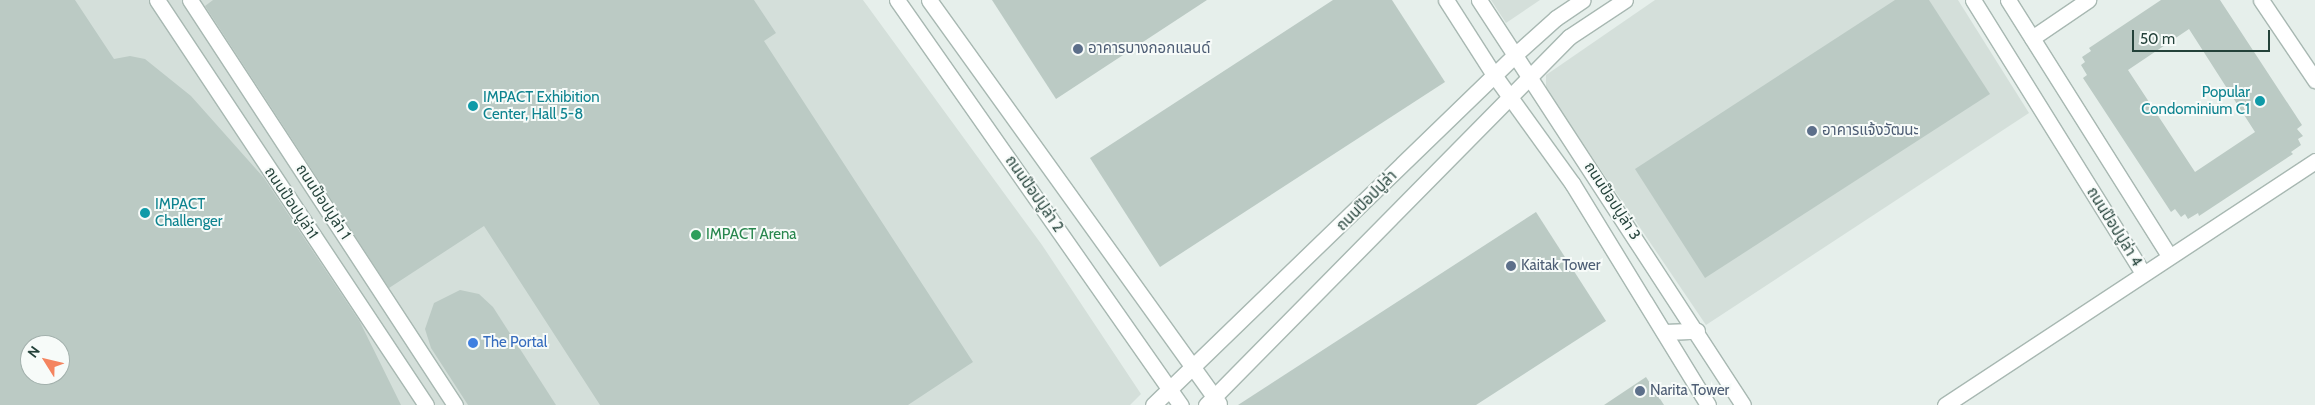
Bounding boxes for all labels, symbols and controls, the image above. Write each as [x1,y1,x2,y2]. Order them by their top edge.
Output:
scale bar [2135,20,2272,52]
text: 50 m [2140,30,2175,48]
place label: อาคารบางกอกแลนด์ [1088,40,1211,58]
marker: อาคารบางกอกแลนด์ [1072,43,1084,55]
place label: Popular Condominium C1 [2141,83,2250,118]
place label: IMPACT Exhibition Center, Hall 5-8 [483,88,600,123]
marker: Popular Condominium C1 [2254,95,2266,107]
marker: IMPACT Exhibition Center, Hall 5-8 [467,100,479,112]
place label: อาคารแจ้งวัฒนะ [1822,122,1919,140]
marker: อาคารแจ้งวัฒนะ [1806,125,1818,137]
street label: ถนนป๊อปปูล่า 2 [1001,152,1067,236]
street label: ถนนป๊อปปูล่า 3 [1580,159,1644,243]
street label: ถนนป๊อปปูล่า 1 [292,161,354,243]
street label: ถนนป๊อปปูล่า1 [260,164,322,242]
street label: ถนนป๊อปปูล่า [1333,167,1401,235]
street label: ถนนป๊อปปูล่า 4 [2083,184,2145,270]
place label: IMPACT Challenger [155,195,223,230]
marker: IMPACT Challenger [139,207,151,219]
place label: IMPACT Arena [706,226,797,244]
marker: IMPACT Arena [690,229,702,241]
place label: Kaitak Tower [1521,257,1600,275]
marker: Kaitak Tower [1505,260,1517,272]
place label: The Portal [483,334,547,352]
north arrow [20,335,70,385]
marker: The Portal [467,337,479,349]
text: N [23,342,44,361]
place label: Narita Tower [1650,382,1729,400]
marker: Narita Tower [1634,385,1646,397]

